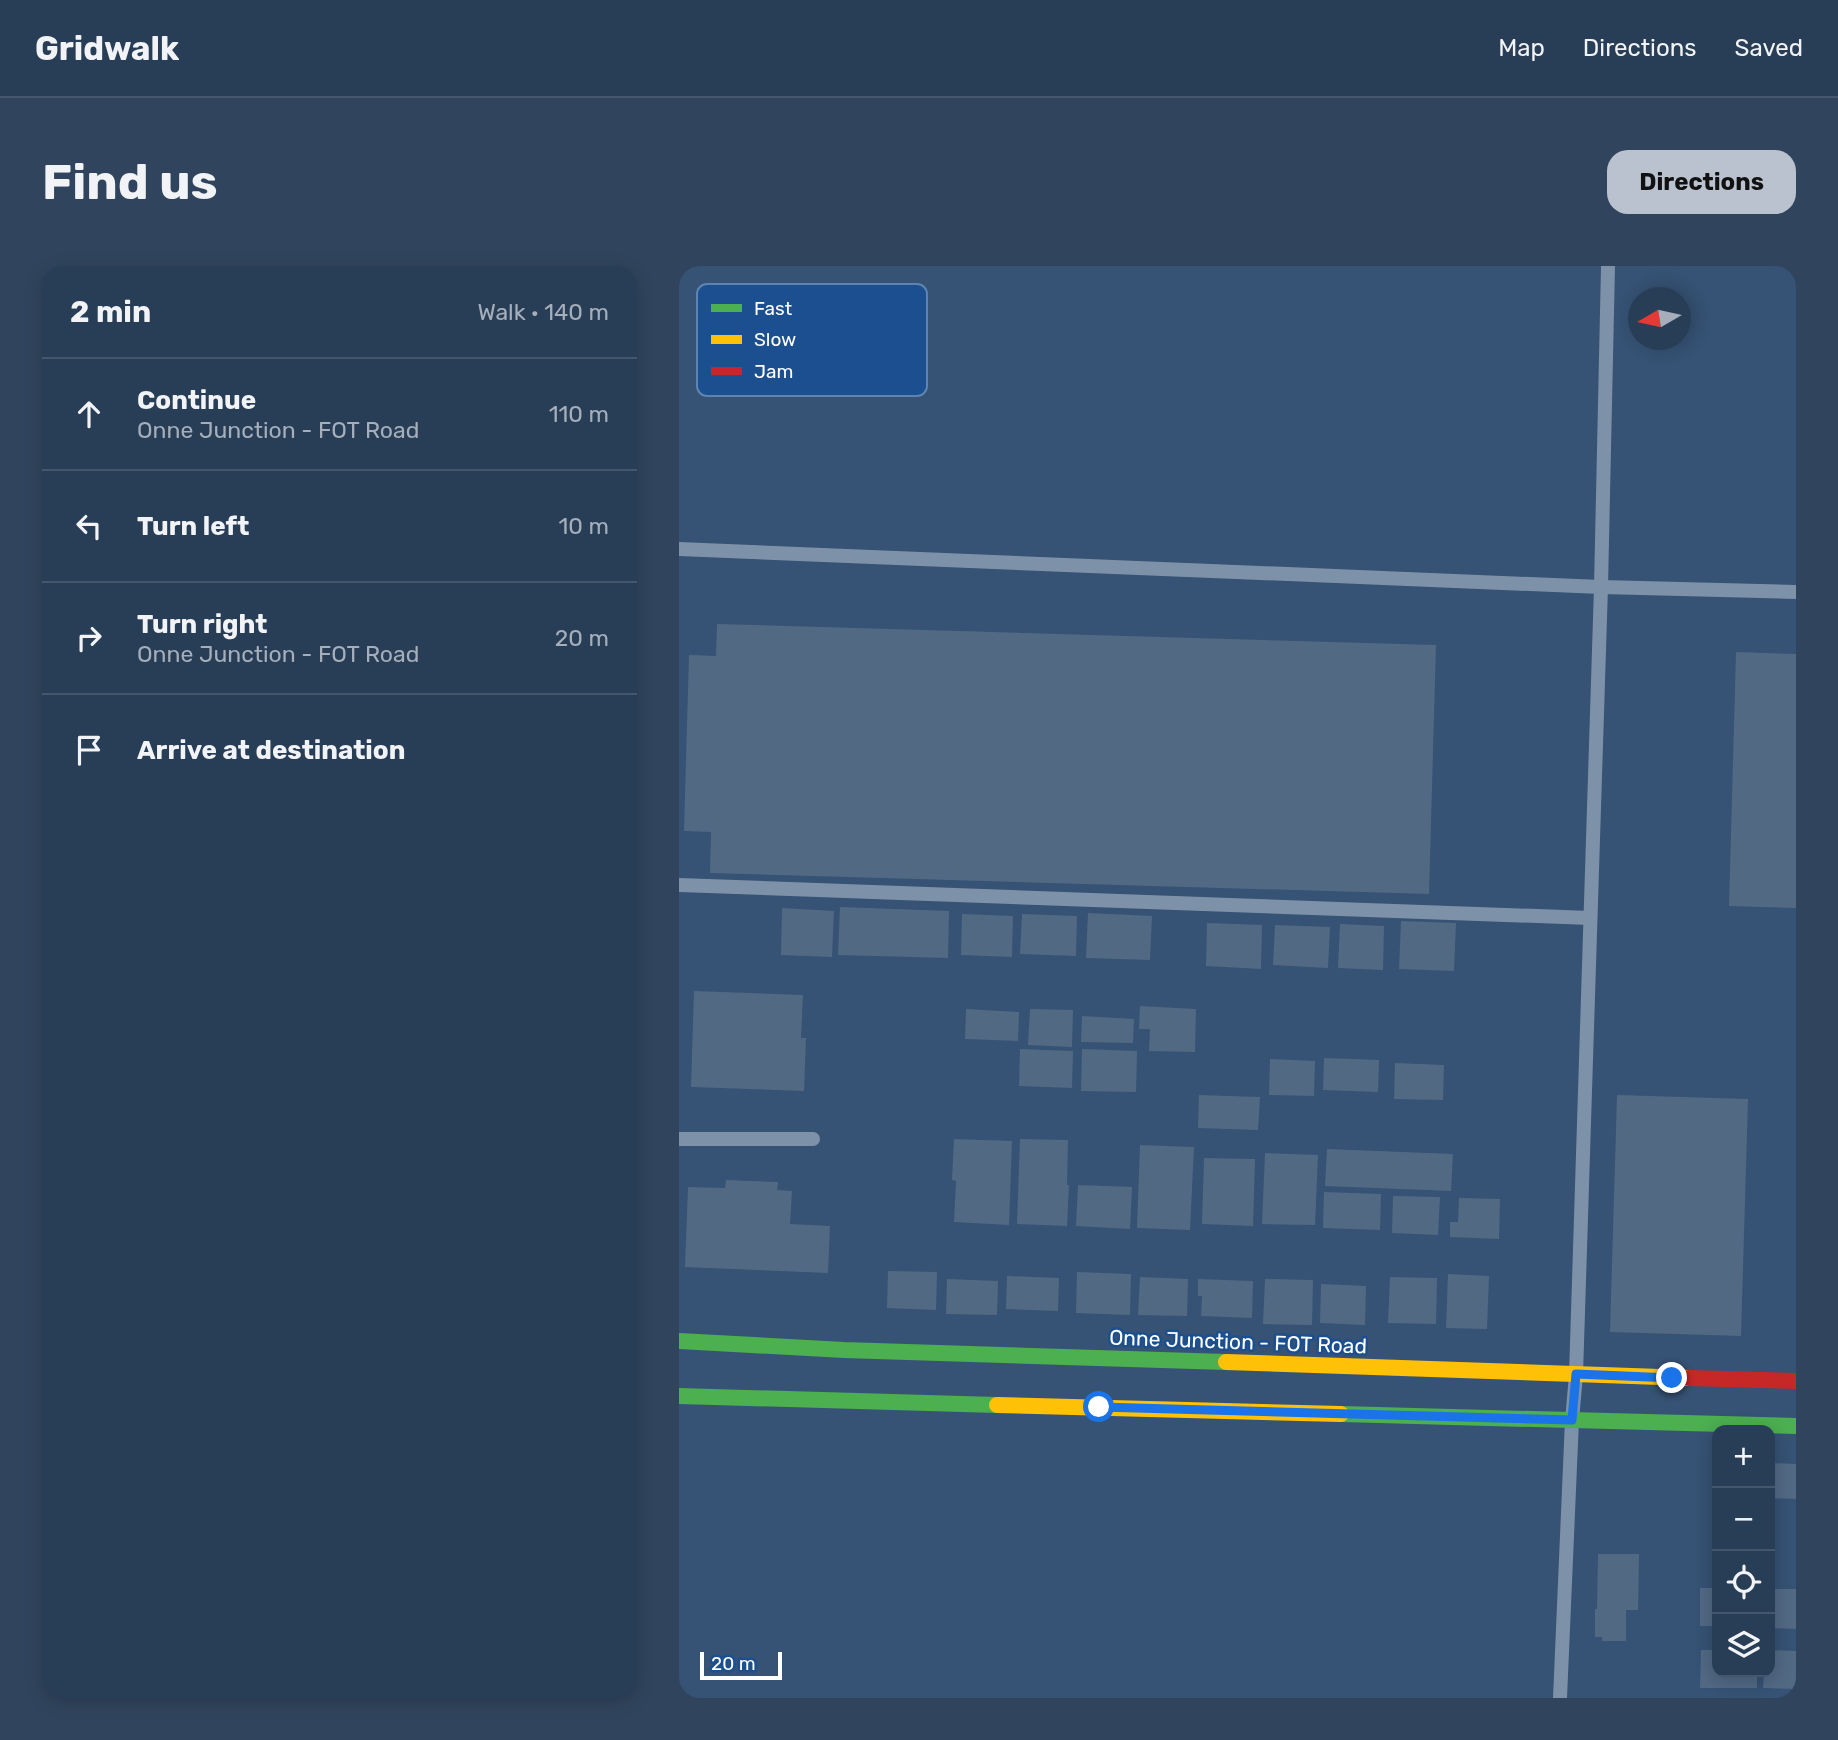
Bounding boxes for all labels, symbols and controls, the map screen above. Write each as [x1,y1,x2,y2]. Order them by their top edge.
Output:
text: Gridwalk [35,29,179,68]
text: Map [1498,34,1545,62]
text: Directions [1583,34,1696,62]
text: Saved [1734,34,1803,62]
button: Directions [1607,150,1796,214]
text: Find us [42,153,218,211]
legend [697,284,927,396]
north arrow [1628,287,1691,350]
text: 2 min [70,294,151,330]
text: Fast [754,297,793,320]
text: Walk · 140 m [477,298,609,326]
text: Slow [754,328,796,351]
text: Jam [754,360,793,383]
text: Continue [137,385,256,416]
icon: ahead [70,395,108,433]
text: 110 m [549,400,609,428]
text: Onne Junction - FOT Road [137,416,419,444]
icon: left [70,507,108,545]
text: Turn left [137,511,249,542]
text: 10 m [558,512,609,540]
text: Turn right [137,609,267,640]
icon: right [70,619,108,657]
text: 20 m [555,624,609,652]
text: Onne Junction - FOT Road [137,640,419,668]
icon: arrive [70,731,108,769]
text: Arrive at destination [137,735,405,766]
street label: Onne Junction - FOT Road [1109,1325,1367,1358]
route end [1656,1362,1687,1393]
route start [1083,1391,1114,1422]
map controls [1712,1425,1775,1677]
button: + [1712,1425,1775,1488]
button: − [1712,1488,1775,1551]
button: locate [1712,1551,1775,1614]
button: layers [1712,1614,1775,1677]
scale bar [700,1649,782,1681]
text: 20 m [711,1652,756,1675]

